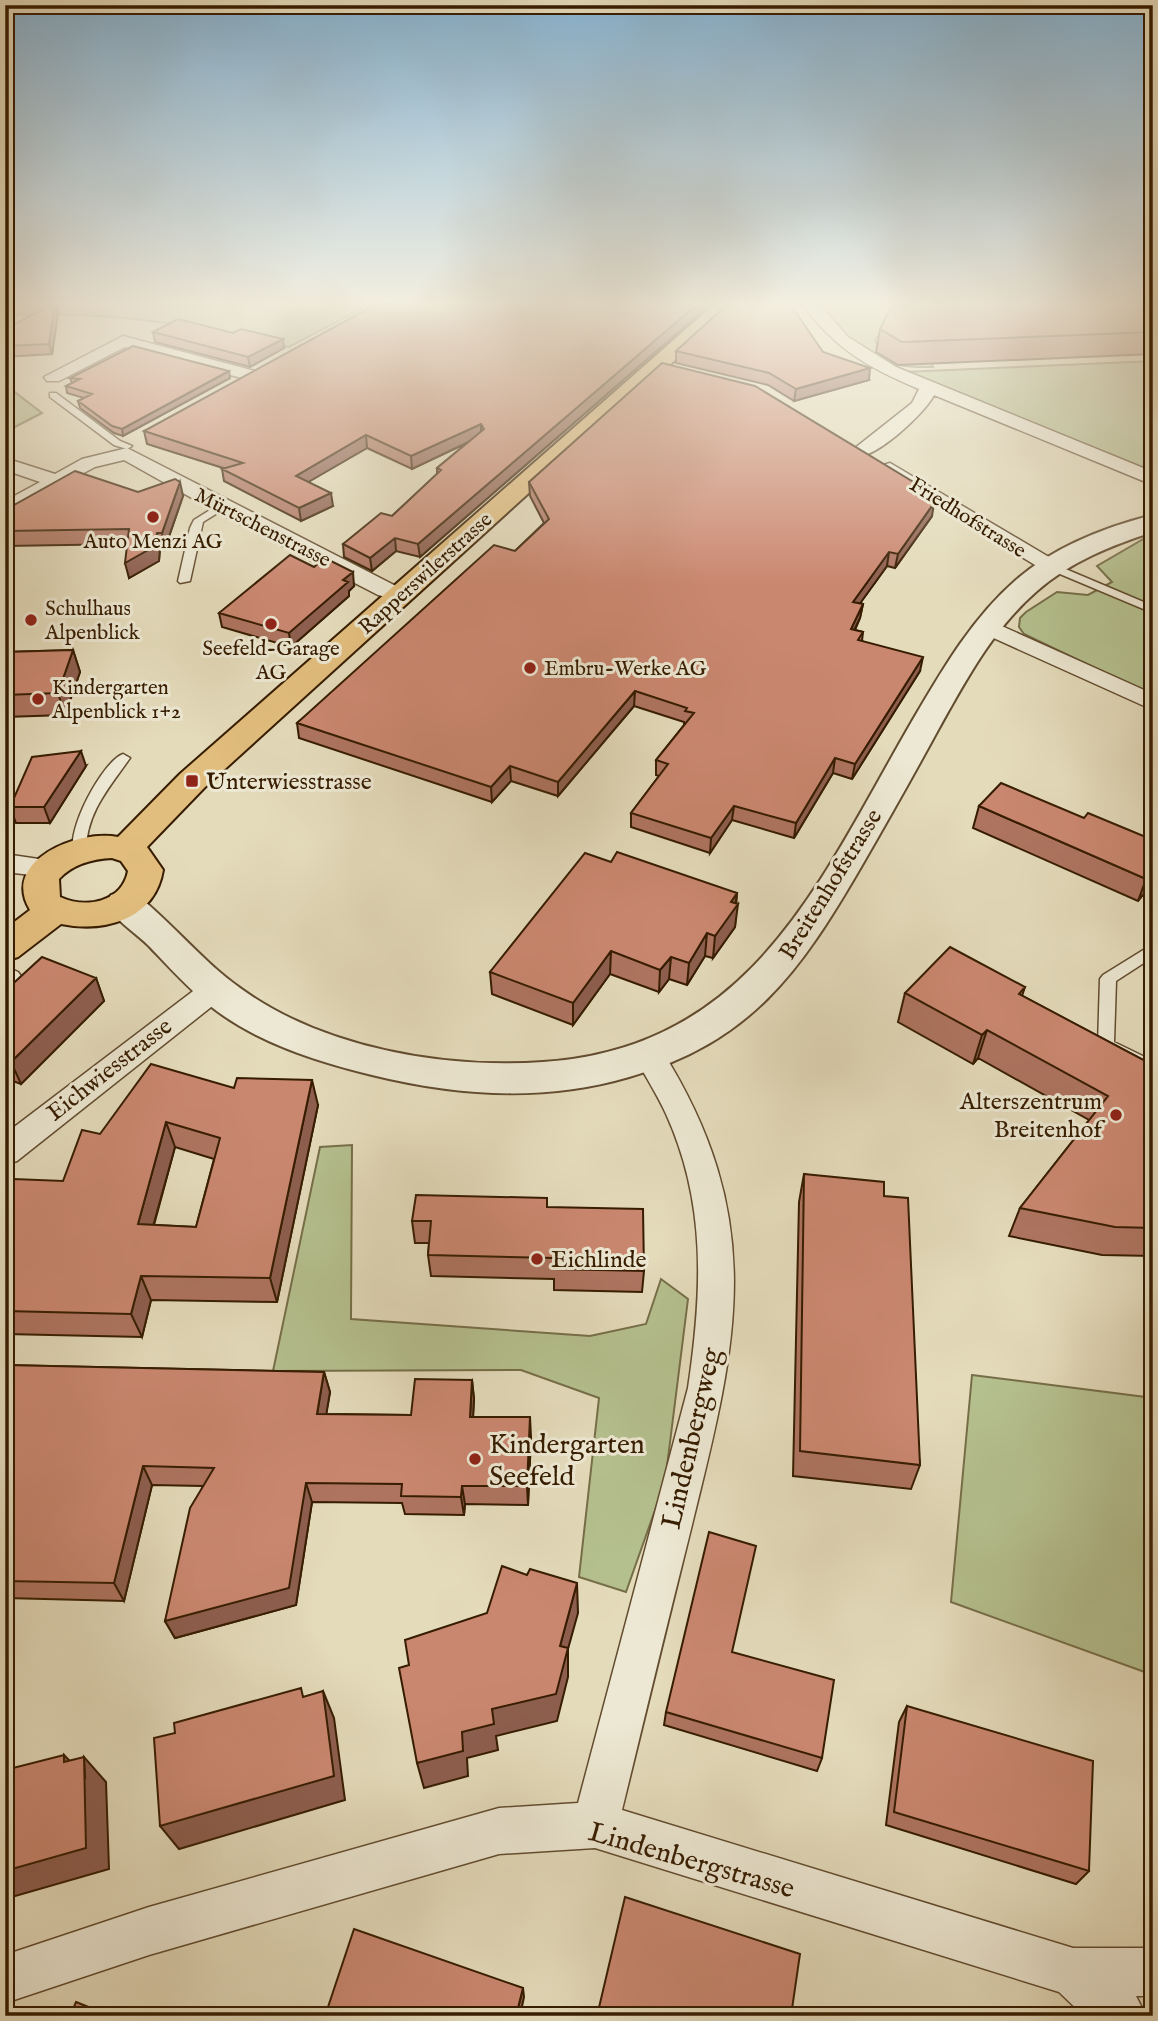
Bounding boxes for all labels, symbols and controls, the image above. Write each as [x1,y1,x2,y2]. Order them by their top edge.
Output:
street label: Friedhofstrasse [904,472,1031,565]
street label: Mürtschenstrasse [190,482,335,574]
street label: Rapperswilerstrasse [354,507,499,641]
marker: Auto Menzi AG [145,509,161,525]
place label: Auto Menzi AG [82,529,223,556]
place label: Schulhaus Alpenblick [44,596,141,647]
marker: Schulhaus Alpenblick [23,612,39,628]
marker: Seefeld-Garage AG [263,616,279,632]
place label: Seefeld-Garage AG [202,636,340,687]
place label: Embru-Werke AG [544,656,707,683]
marker: Embru-Werke AG [522,660,538,676]
place label: Kindergarten Alpenblick 1+2 [51,675,181,726]
marker: Kindergarten Alpenblick 1+2 [30,691,46,707]
place label: Unterwiesstrasse [206,767,372,798]
marker: Unterwiesstrasse [184,773,200,789]
street label: Breitenhofstrasse [773,804,890,966]
street label: Eichwiesstrasse [41,1012,179,1129]
place label: Alterszentrum Breitenhof [959,1087,1106,1146]
marker: Alterszentrum Breitenhof [1108,1107,1124,1123]
place label: Eichlinde [551,1245,647,1276]
marker: Eichlinde [529,1251,545,1267]
street label: Lindenbergweg [655,1344,730,1533]
place label: Kindergarten Seefeld [489,1428,645,1495]
marker: Kindergarten Seefeld [467,1451,483,1467]
street label: Lindenbergstrasse [584,1815,798,1908]

